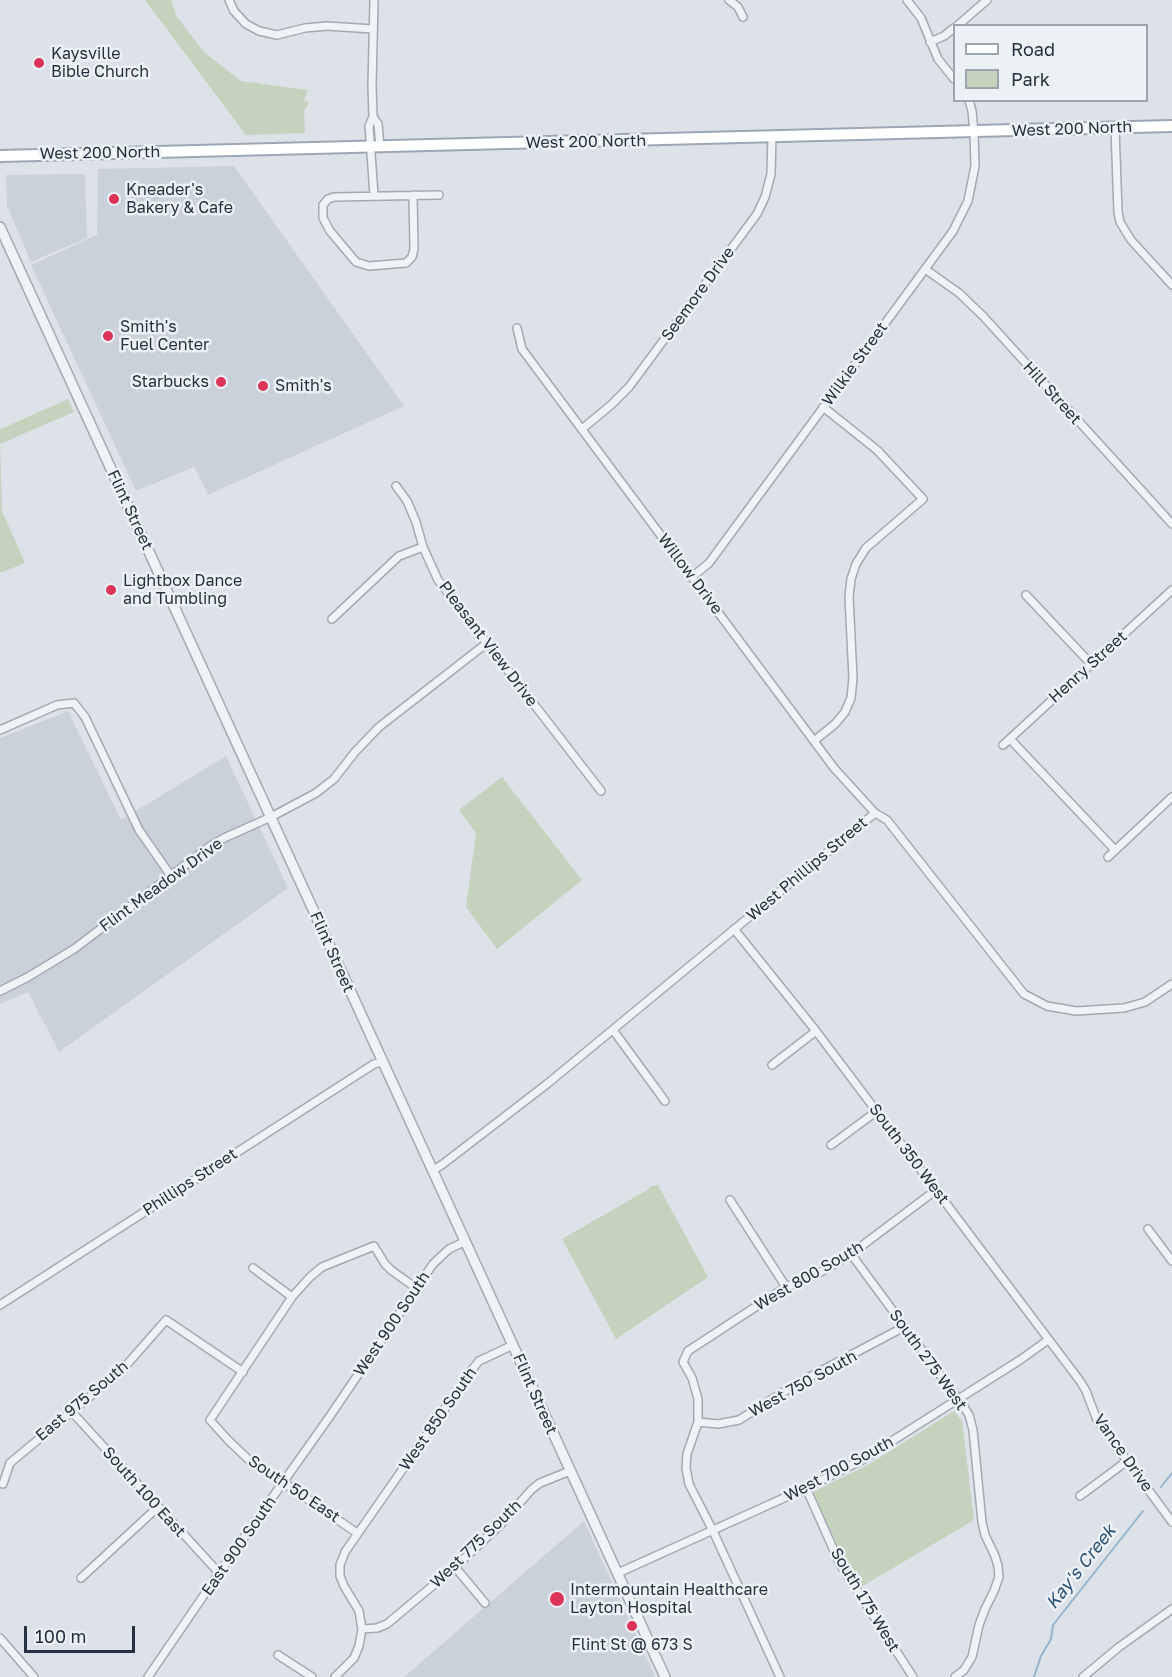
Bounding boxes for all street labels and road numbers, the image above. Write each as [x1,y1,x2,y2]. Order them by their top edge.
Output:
street label: West 200 North [1011,117,1133,141]
street label: West 200 North [526,131,646,153]
street label: West 200 North [40,142,160,164]
street label: Seemore Drive [657,243,739,345]
street label: Wilkie Street [818,318,892,410]
street label: Hill Street [1019,358,1085,428]
street label: Flint Street [103,467,157,553]
street label: Willow Drive [654,530,726,618]
street label: Pleasant View Drive [435,577,541,711]
street label: Henry Street [1045,627,1131,707]
street label: West Phillips Street [743,813,871,925]
street label: Flint Meadow Drive [96,834,226,936]
street label: Flint Street [306,909,358,995]
street label: South 350 West [865,1100,953,1208]
street label: Phillips Street [139,1144,241,1220]
street label: West 800 South [751,1237,867,1315]
street label: West 900 South [350,1268,434,1380]
street label: South 275 West [885,1306,971,1414]
street label: West 750 South [746,1346,860,1422]
street label: Flint Street [509,1351,561,1437]
street label: East 975 South [32,1357,132,1445]
street label: West 850 South [395,1364,481,1474]
street label: Vance Drive [1089,1411,1157,1495]
street label: West 700 South [781,1432,897,1506]
street label: South 100 East [98,1443,190,1541]
street label: South 50 East [244,1451,344,1527]
street label: East 900 South [198,1493,280,1599]
street label: West 775 South [427,1496,525,1592]
street label: South 175 West [826,1544,904,1656]

